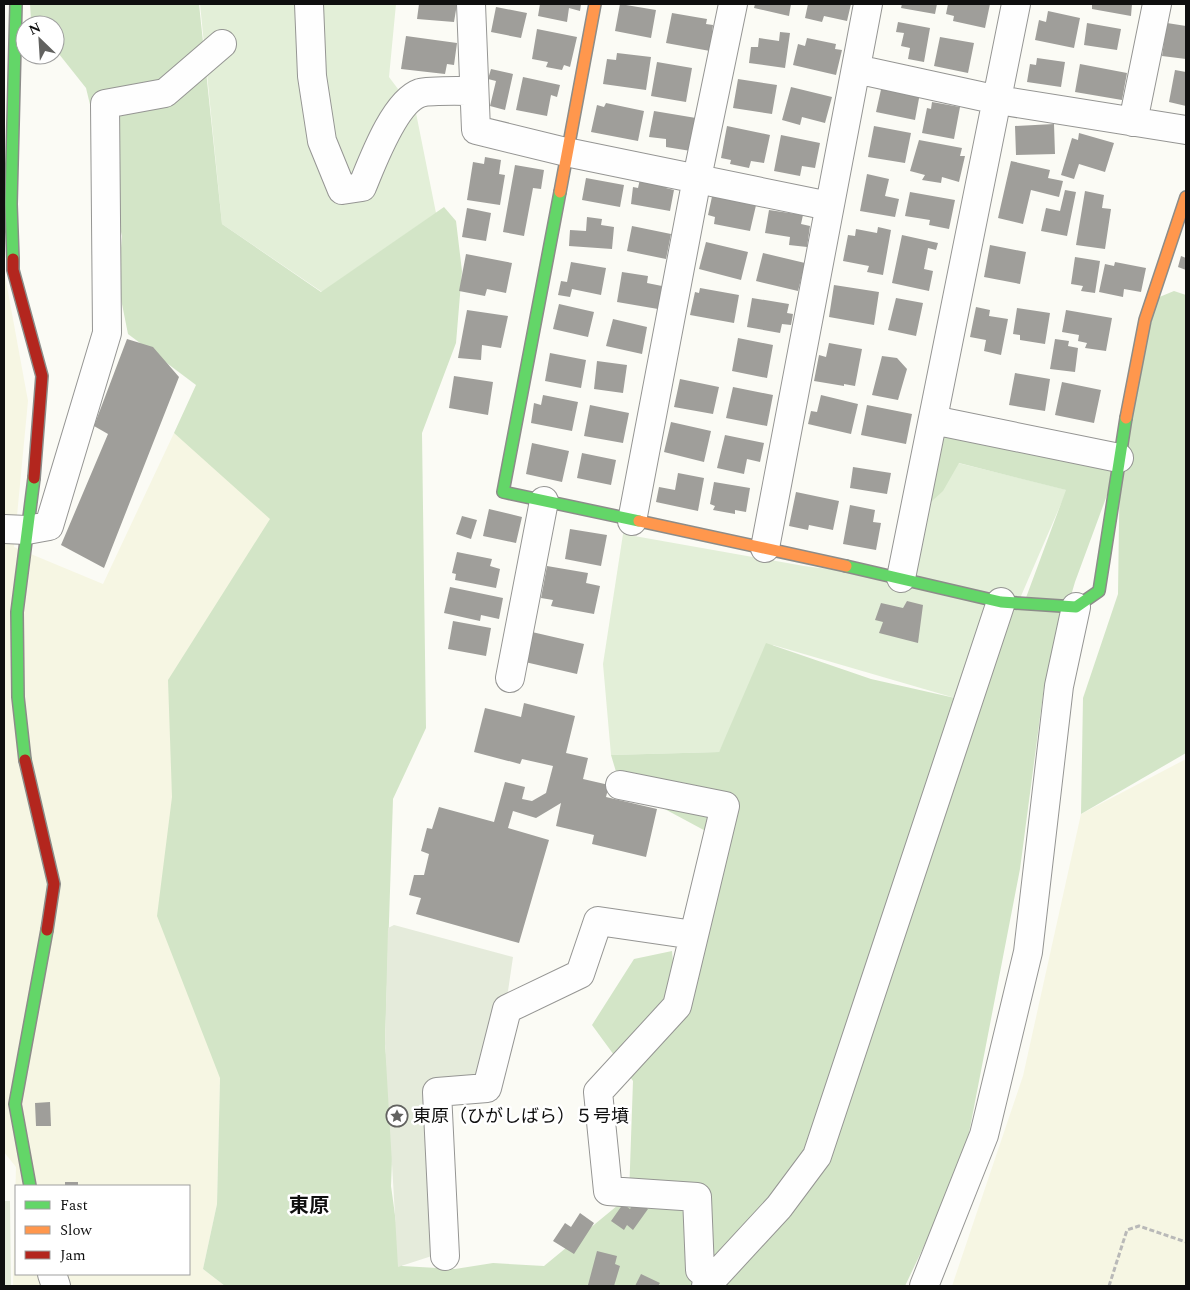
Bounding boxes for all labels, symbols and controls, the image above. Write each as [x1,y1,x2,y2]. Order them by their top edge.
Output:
north arrow [15,15,65,65]
text: N [25,17,44,41]
place label: 東原（ひがしばら）５号墳 [413,1103,629,1130]
place icon: 東原（ひがしばら）５号墳 [385,1104,409,1128]
legend [15,1185,190,1275]
district label: 東原 [289,1191,329,1221]
text: Fast [60,1194,88,1217]
text: Slow [60,1219,92,1242]
text: Jam [60,1244,86,1267]

